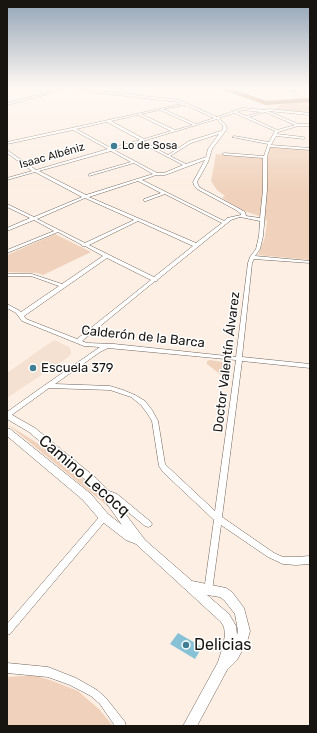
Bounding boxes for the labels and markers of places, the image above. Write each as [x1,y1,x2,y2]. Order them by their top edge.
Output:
place label: Lo de Sosa [122,139,177,153]
marker: Lo de Sosa [109,141,119,151]
place label: Escuela 379 [41,360,114,376]
marker: Escuela 379 [28,363,38,373]
place label: Delicias [194,635,251,655]
marker: Delicias [181,640,191,650]

